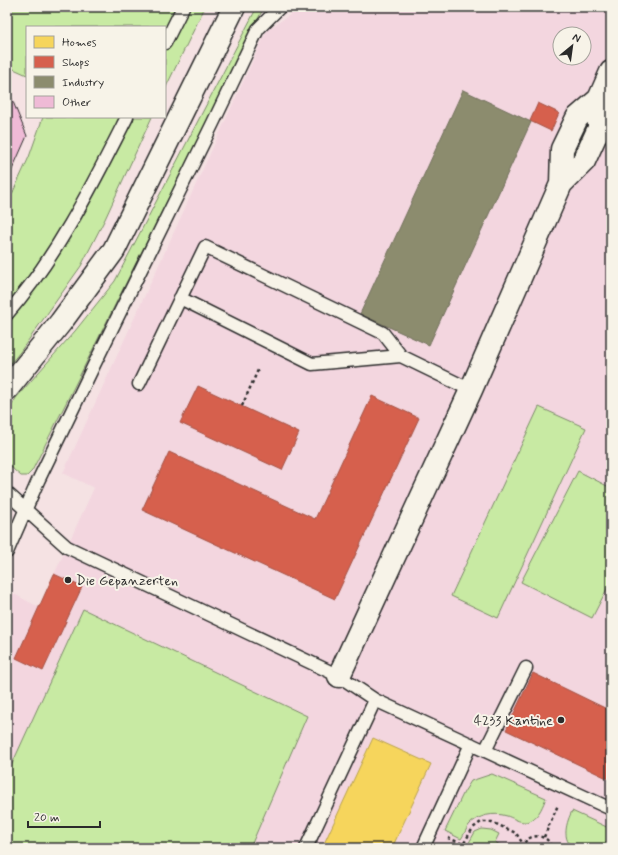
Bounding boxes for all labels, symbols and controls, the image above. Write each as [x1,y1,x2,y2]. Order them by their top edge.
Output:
legend [26,26,166,118]
north arrow [552,26,592,66]
text: N [570,30,583,46]
text: Homes [62,35,97,51]
text: Shops [62,55,89,71]
text: Industry [62,75,104,91]
text: Other [62,95,91,111]
place label: Die Gepanzerten [76,572,178,590]
marker: Die Gepanzerten [63,575,73,585]
place label: 4233 Kantine [474,712,553,730]
marker: 4233 Kantine [556,715,566,725]
scale bar [28,803,100,829]
text: 20 m [34,810,60,826]

